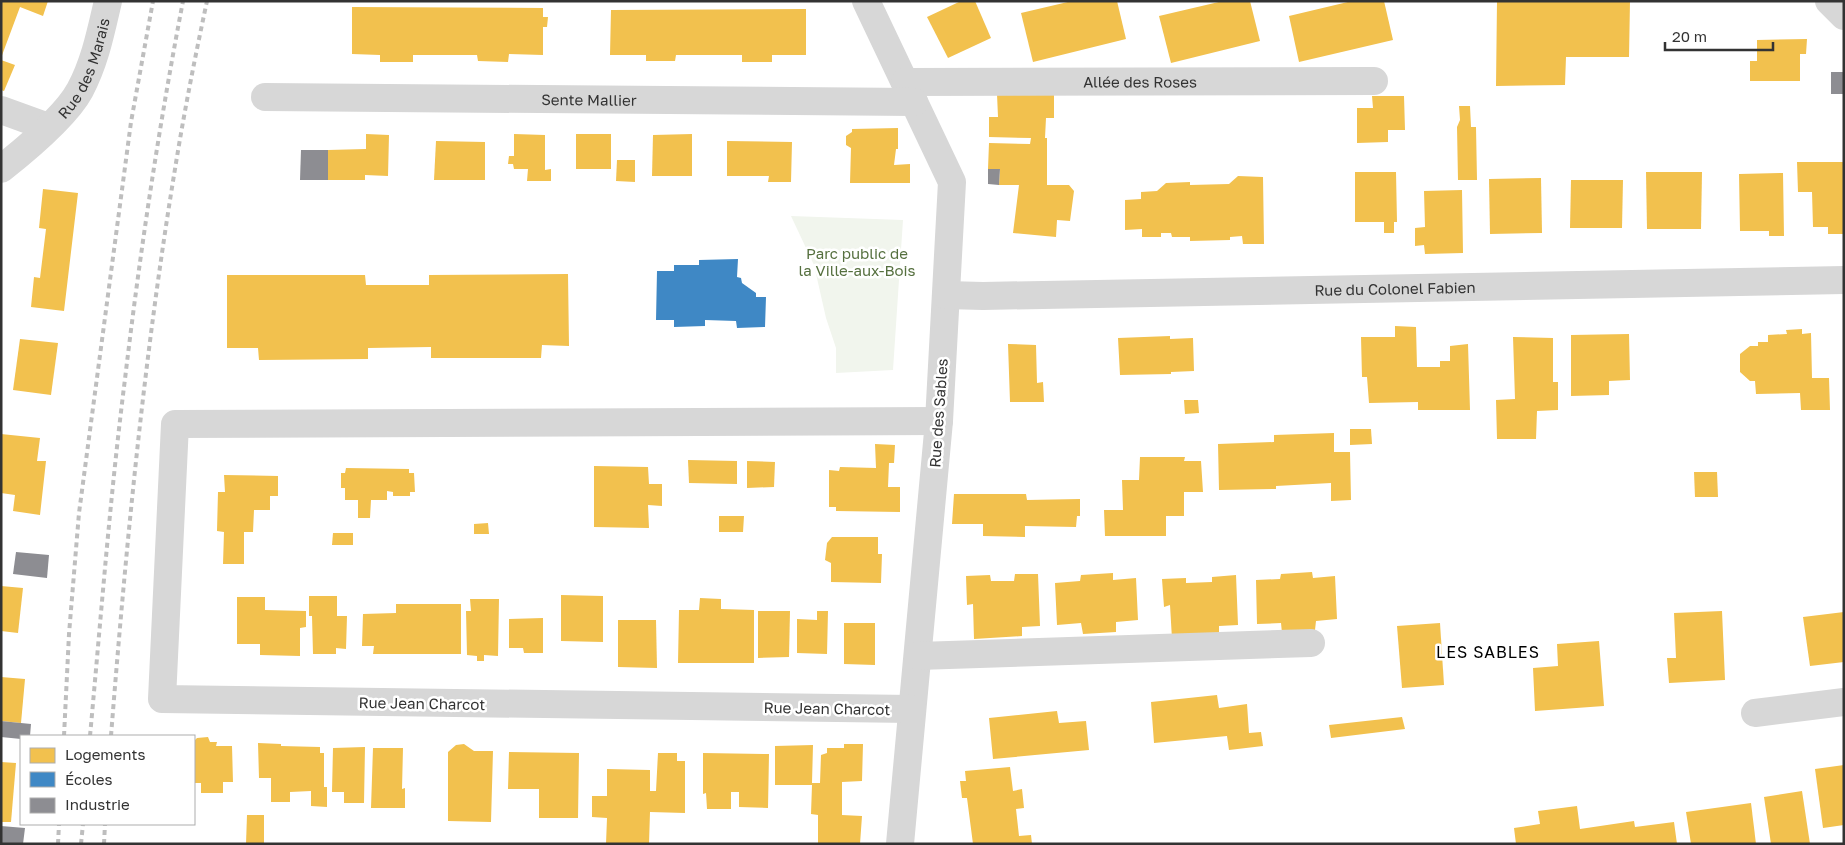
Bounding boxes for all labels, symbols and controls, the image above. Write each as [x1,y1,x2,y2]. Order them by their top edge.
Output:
street label: Rue des Marais [54,16,113,122]
scale bar [1665,20,1772,52]
text: 20 m [1672,27,1707,45]
street label: Allée des Roses [1083,72,1197,91]
street label: Sente Mallier [541,90,637,109]
park label: Parc public de la Ville-aux-Bois [799,244,915,279]
street label: Rue du Colonel Fabien [1314,278,1476,299]
street label: Rue des Sables [925,358,951,468]
district label: LES SABLES [1436,642,1540,662]
street label: Rue Jean Charcot [359,693,485,713]
street label: Rue Jean Charcot [764,698,890,718]
legend [20,735,195,825]
text: Logements [65,745,145,763]
text: Écoles [65,770,113,788]
text: Industrie [65,795,130,813]

